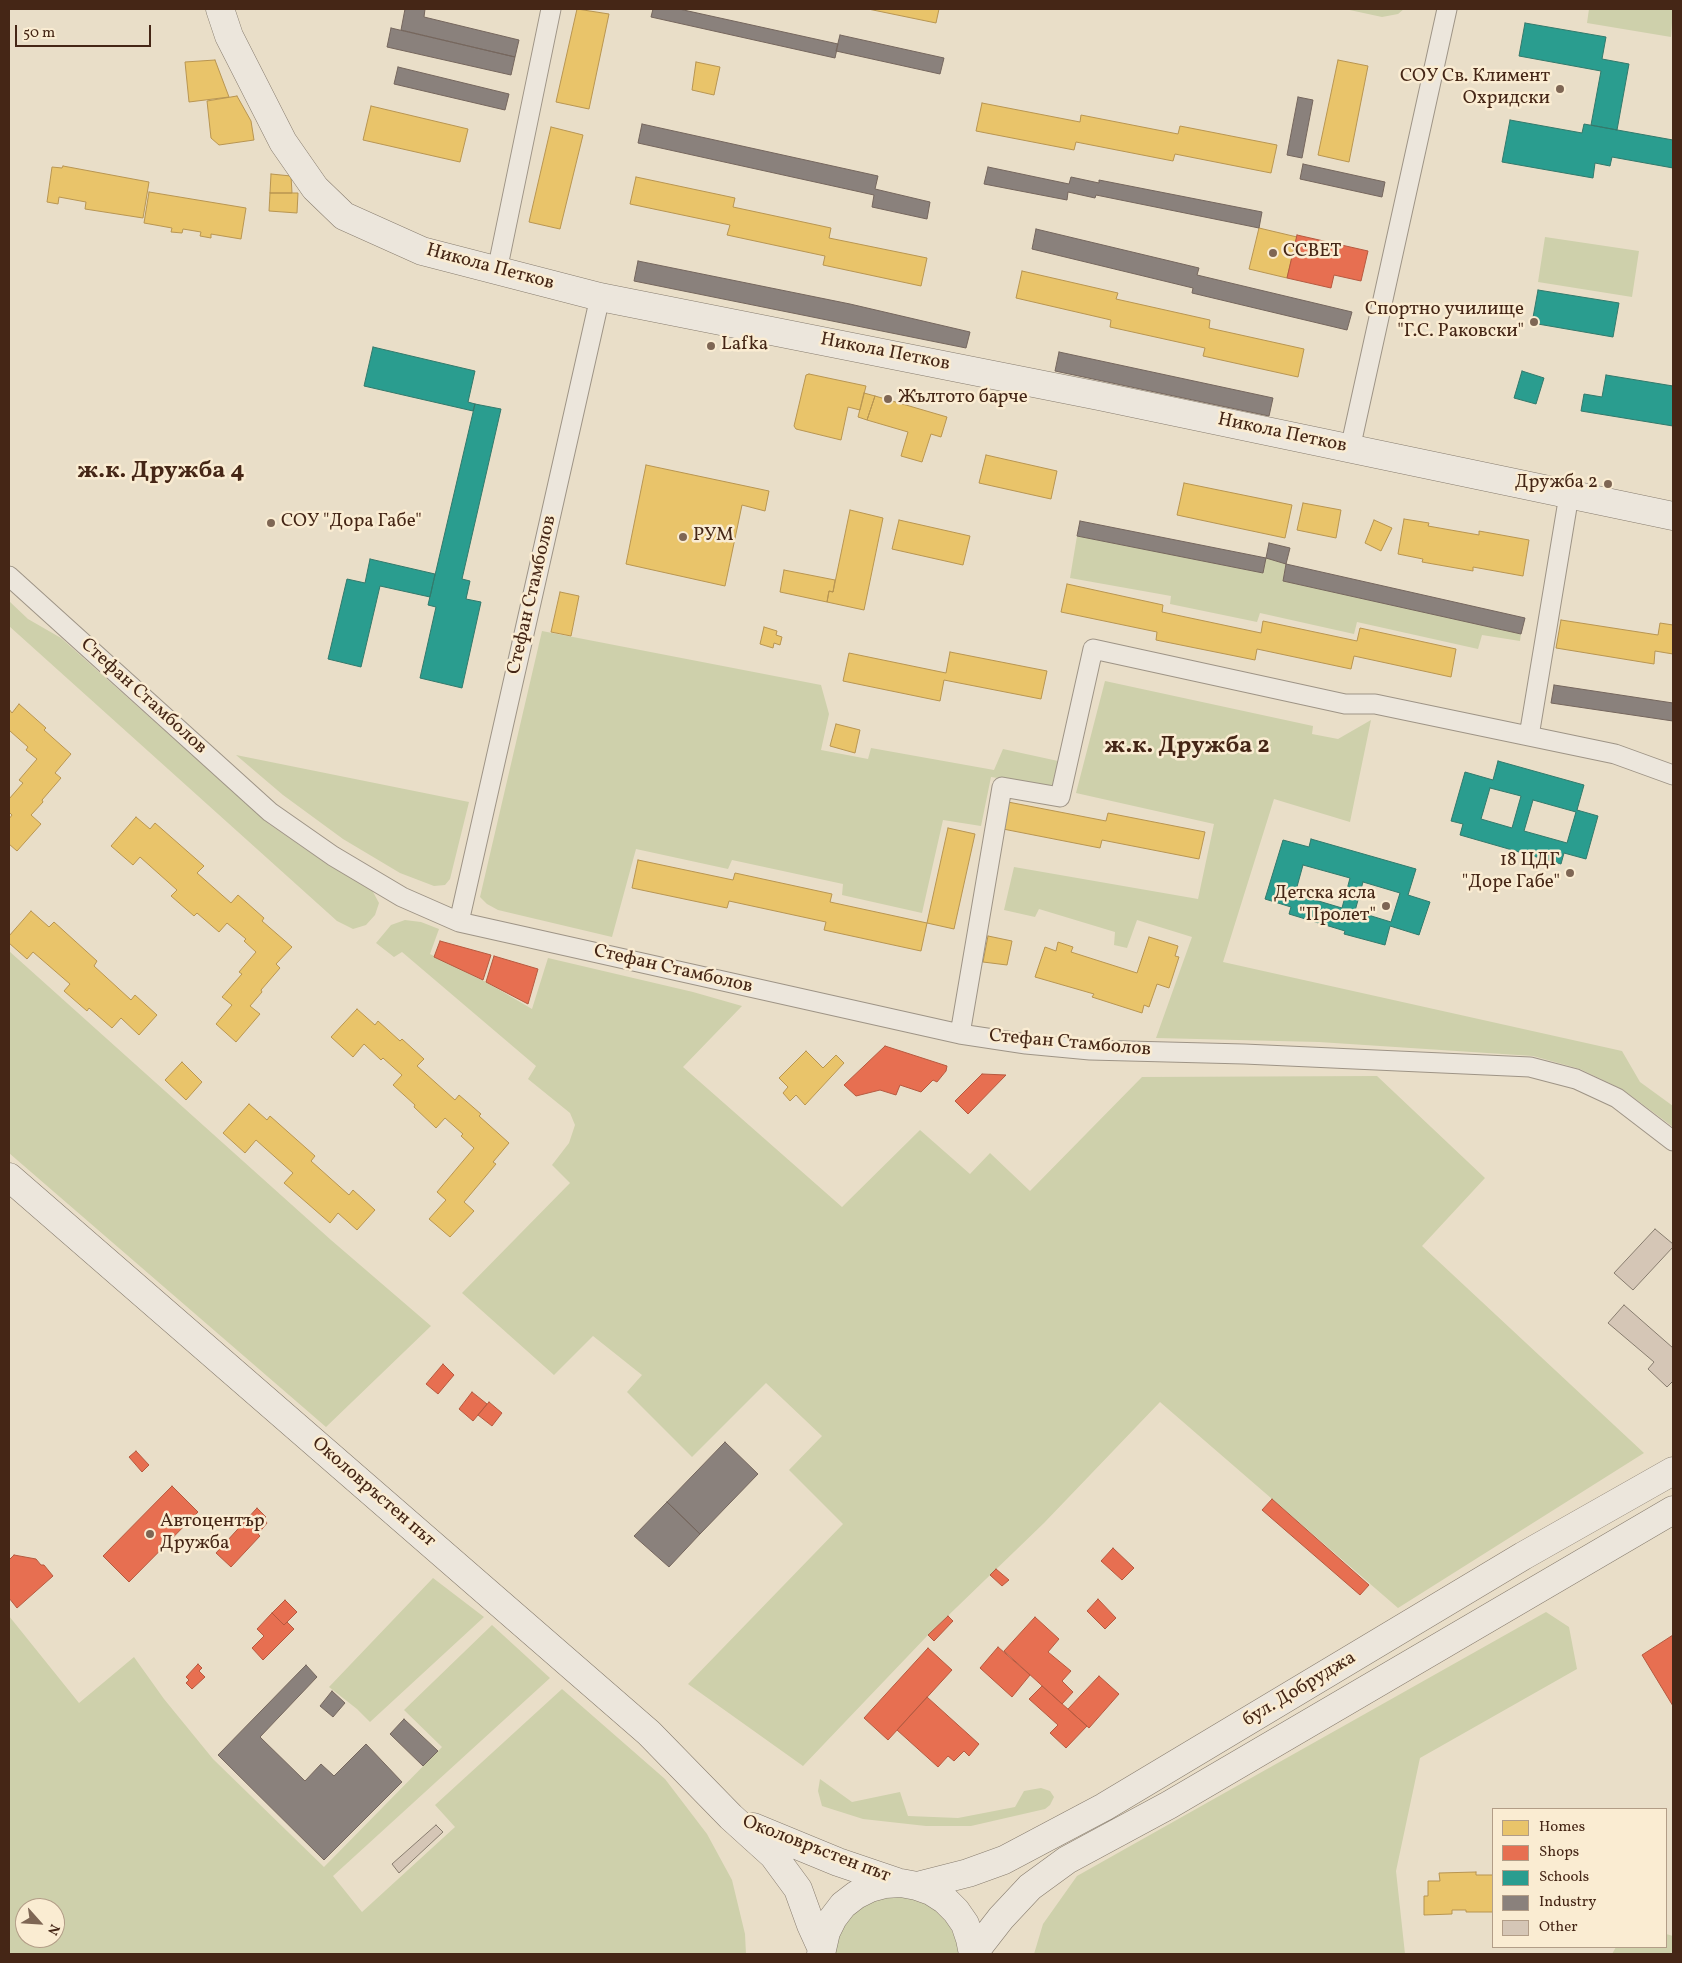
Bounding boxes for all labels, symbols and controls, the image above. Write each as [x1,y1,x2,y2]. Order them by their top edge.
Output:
scale bar [18,15,154,47]
text: 50 m [23,23,55,44]
place label: СОУ Св. Климент Охридски [1400,67,1550,111]
marker: СОУ Св. Климент Охридски [1554,83,1566,95]
street label: Никола Петков [424,240,556,296]
place label: ССВЕТ [1283,242,1341,264]
marker: ССВЕТ [1267,247,1279,259]
place label: Спортно училище "Г.С. Раковски" [1365,300,1524,344]
marker: Спортно училище "Г.С. Раковски" [1528,316,1540,328]
street label: Никола Петков [818,329,952,377]
place label: Lafka [721,335,768,357]
marker: Lafka [705,340,717,352]
place label: Жълтото барче [898,388,1028,410]
marker: Жълтото барче [882,393,894,405]
street label: Никола Петков [1215,409,1349,459]
district label: ж.к. Дружба 4 [77,459,245,487]
place label: Дружба 2 [1515,473,1598,495]
marker: Дружба 2 [1602,478,1614,490]
place label: СОУ "Дора Габе" [281,512,422,534]
street label: Стефан Стамболов [504,513,562,677]
marker: СОУ "Дора Габе" [265,517,277,529]
place label: РУМ [693,526,734,548]
marker: РУМ [677,531,689,543]
street label: Стефан Стамболов [75,634,211,760]
district label: ж.к. Дружба 2 [1104,734,1270,762]
place label: 18 ЦДГ "Доре Габе" [1462,851,1560,895]
marker: 18 ЦДГ "Доре Габе" [1564,867,1576,879]
place label: Детска ясла "Пролет" [1274,884,1376,928]
marker: Детска ясла "Пролет" [1380,900,1392,912]
street label: Стефан Стамболов [591,941,755,999]
street label: Стефан Стамболов [988,1026,1152,1062]
street label: Околовръстен път [306,1433,440,1553]
place label: Автоцентър Дружба [160,1512,265,1556]
marker: Автоцентър Дружба [144,1528,156,1540]
street label: бул. Добруджа [1239,1647,1361,1733]
legend [1492,1808,1667,1948]
street label: Околовръстен път [739,1811,893,1889]
text: Homes [1539,1817,1585,1838]
text: Shops [1539,1842,1579,1863]
text: Schools [1539,1867,1589,1888]
text: Industry [1539,1892,1596,1913]
north arrow [15,1898,65,1948]
text: Other [1539,1917,1578,1938]
text: N [42,1921,64,1938]

